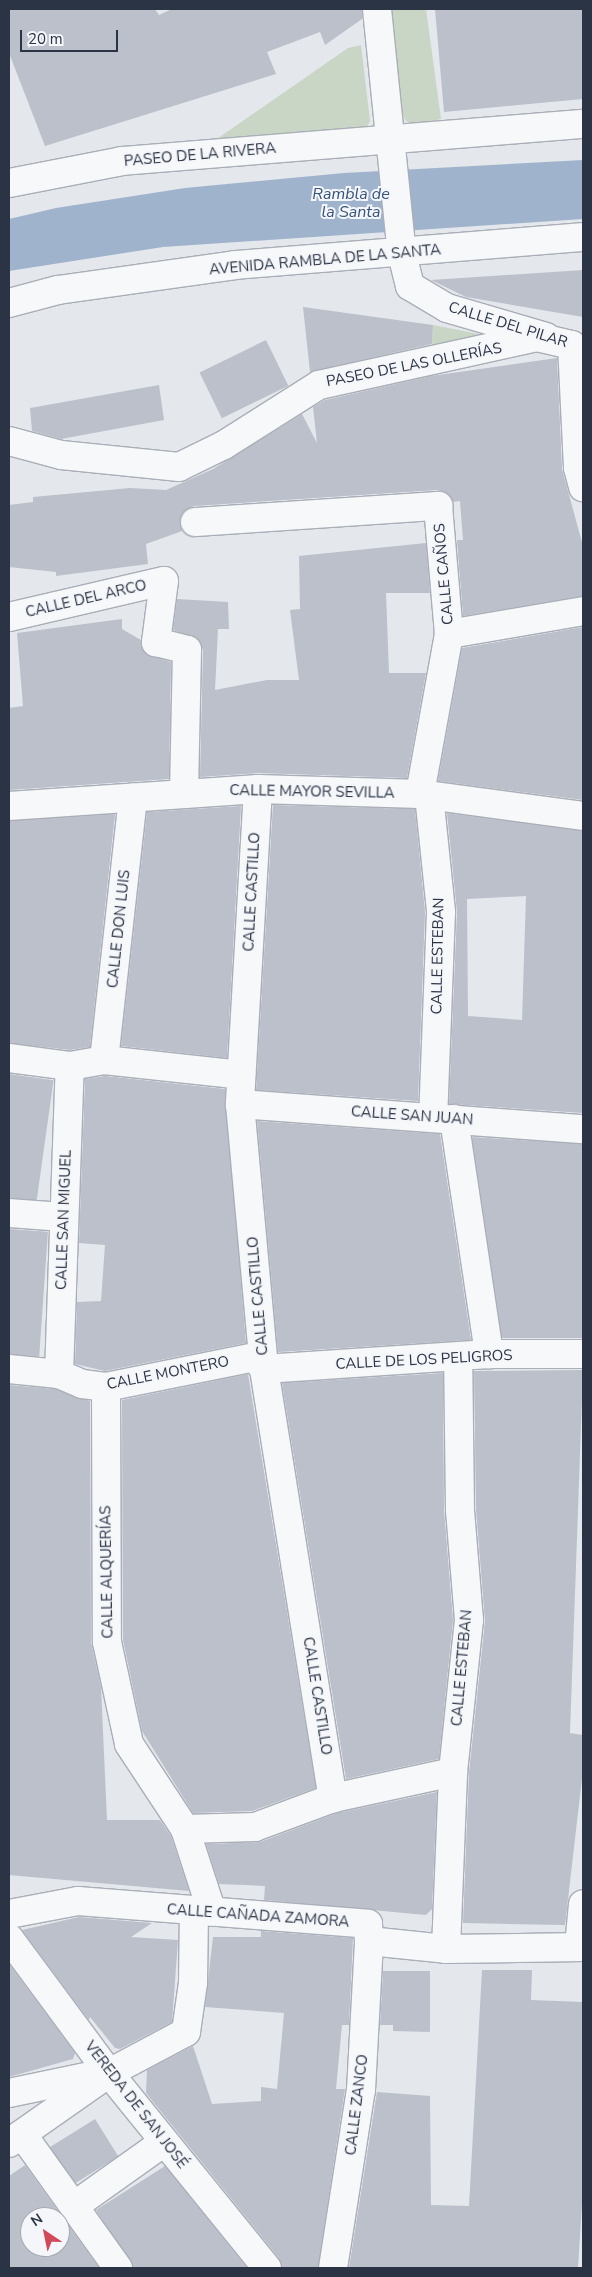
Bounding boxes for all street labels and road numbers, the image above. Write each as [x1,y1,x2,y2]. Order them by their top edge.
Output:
street label: PASEO DE LA RIVERA [123,139,277,171]
street label: AVENIDA RAMBLA DE LA SANTA [208,241,442,279]
street label: CALLE DEL PILAR [446,298,570,352]
street label: PASEO DE LAS OLLERÍAS [325,339,503,391]
street label: CALLE CAÑOS [431,522,457,626]
street label: CALLE DEL ARCO [24,576,148,622]
street label: CALLE MAYOR SEVILLA [229,782,395,802]
street label: CALLE CASTILLO [240,832,264,952]
street label: CALLE DON LUIS [104,869,134,989]
street label: CALLE ESTEBAN [428,897,448,1015]
street label: CALLE SAN JUAN [350,1103,474,1129]
street label: CALLE SAN MIGUEL [53,1150,75,1290]
street label: CALLE CASTILLO [244,1236,272,1356]
street label: CALLE DE LOS PELIGROS [335,1346,513,1374]
street label: CALLE MONTERO [105,1352,231,1394]
street label: CALLE ALQUERÍAS [97,1505,117,1639]
street label: CALLE ESTEBAN [448,1609,476,1727]
street label: CALLE CASTILLO [299,1636,335,1756]
street label: CALLE CAÑADA ZAMORA [166,1901,350,1931]
street label: VEREDA DE SAN JOSÉ [81,2038,191,2172]
street label: CALLE ZANCO [342,2053,372,2157]

